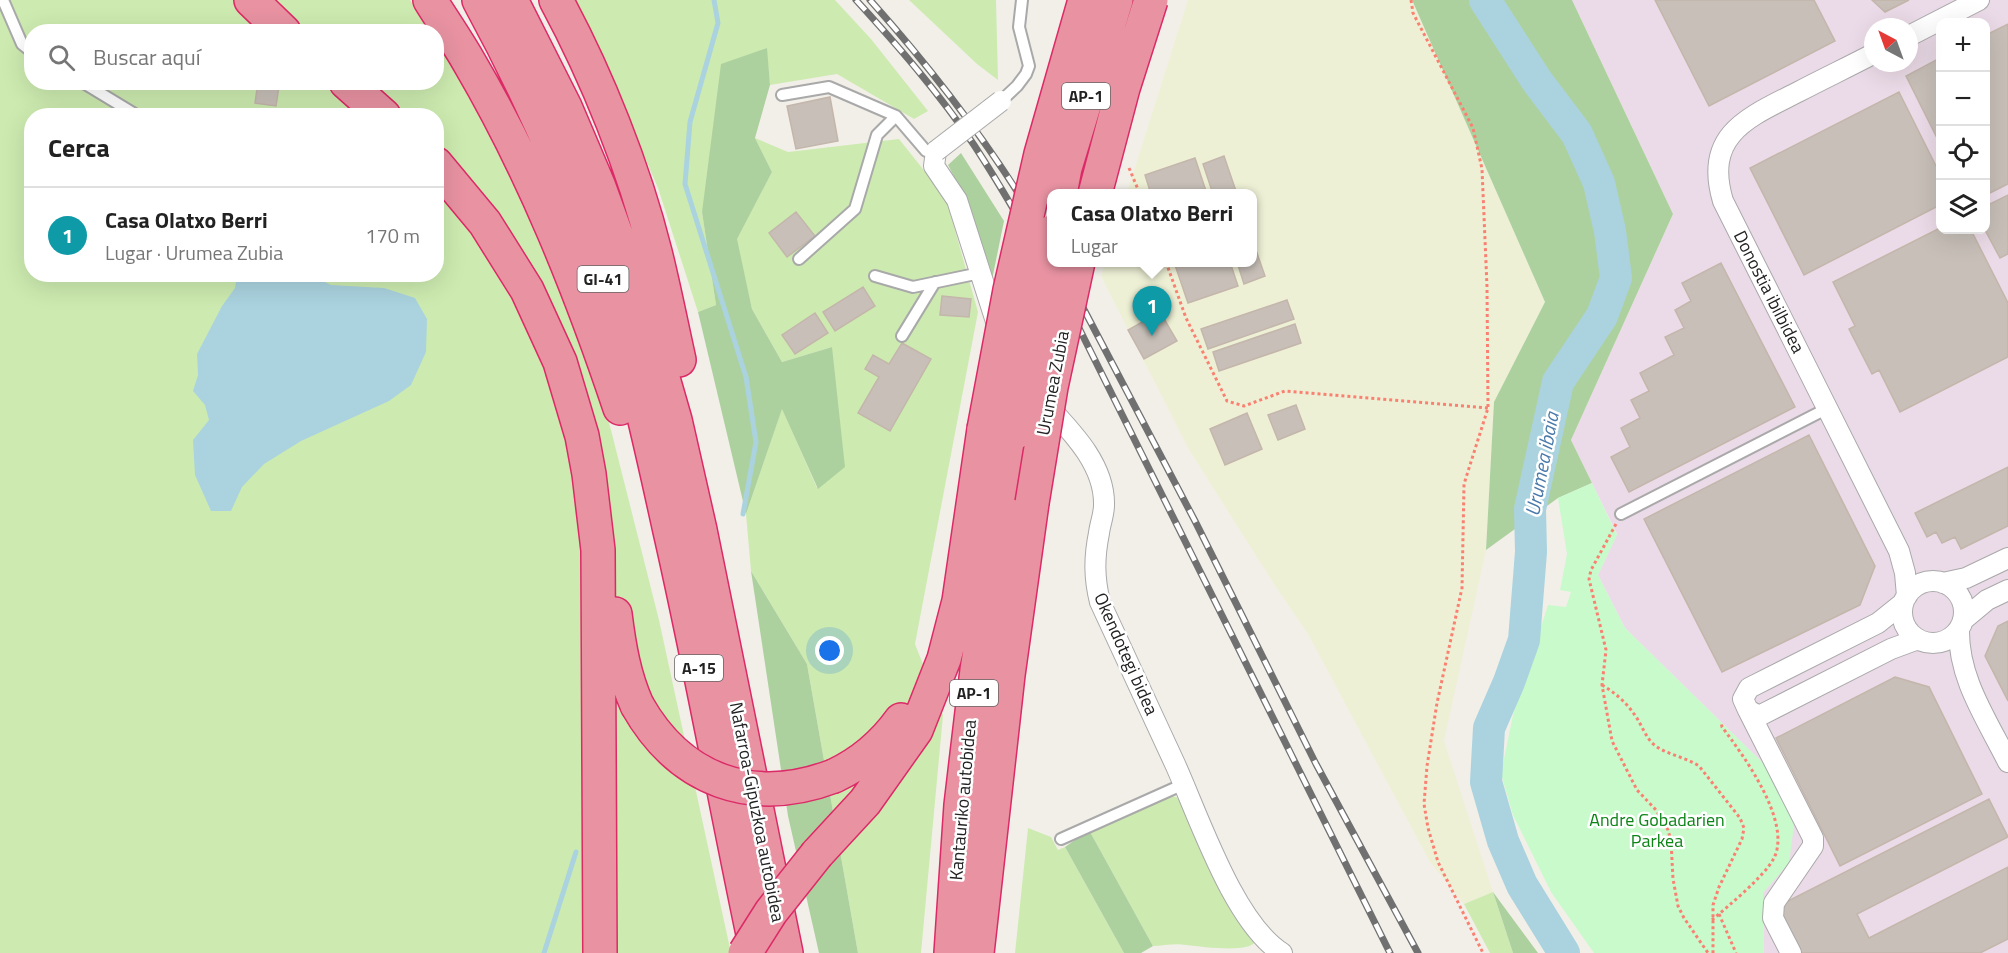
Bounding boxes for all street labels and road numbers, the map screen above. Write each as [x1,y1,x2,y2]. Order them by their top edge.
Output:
road number: AP-1 [1062,83,1110,109]
street label: Donostia ibilbidea [1727,226,1812,358]
road number: GI-41 [578,266,628,292]
street label: Urumea Zubia [1029,328,1076,437]
street label: Okendotegi bidea [1087,588,1166,719]
road number: A-15 [675,655,723,681]
road number: AP-1 [950,680,998,706]
street label: Nafarroa-Gipuzkoa autobidea [723,700,792,924]
street label: Kantauriko autobidea [942,718,983,881]

